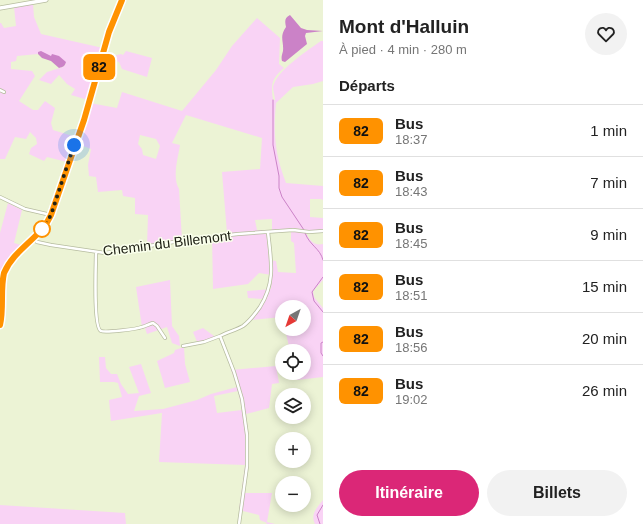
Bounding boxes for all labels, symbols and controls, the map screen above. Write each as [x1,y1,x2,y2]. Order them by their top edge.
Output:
button: heart [585,13,627,55]
text: Mont d'Halluin [339,16,469,37]
text: À pied · 4 min · 280 m [339,42,467,57]
line badge: 82 [81,54,117,80]
text: 82 [91,59,107,75]
text: Départs [339,77,395,94]
text: Bus [395,115,423,132]
text: 1 min [590,122,627,139]
text: 82 [353,123,369,139]
text: 18:37 [395,132,428,147]
your location [64,135,84,155]
text: Bus [395,167,423,184]
text: 7 min [590,174,627,191]
text: 82 [353,175,369,191]
text: 18:43 [395,184,428,199]
text: Bus [395,219,423,236]
unlabelled marker [33,220,51,238]
text: 9 min [590,226,627,243]
street label: Chemin du Billemont [102,227,232,259]
text: 82 [353,227,369,243]
text: 18:45 [395,236,428,251]
text: Bus [395,271,423,288]
text: 15 min [582,278,627,295]
text: 82 [353,279,369,295]
text: 18:51 [395,288,428,303]
north arrow [275,300,311,336]
map controls [275,300,311,512]
text: Bus [395,323,423,340]
text: 20 min [582,330,627,347]
text: 82 [353,331,369,347]
text: 18:56 [395,340,428,355]
button: locate [275,344,311,380]
text: Bus [395,375,423,392]
text: 26 min [582,382,627,399]
text: 82 [353,383,369,399]
button: layers [275,388,311,424]
text: 19:02 [395,392,428,407]
button: + [275,432,311,468]
button: Itinéraire [339,470,479,516]
button: Billets [487,470,627,516]
button: − [275,476,311,512]

